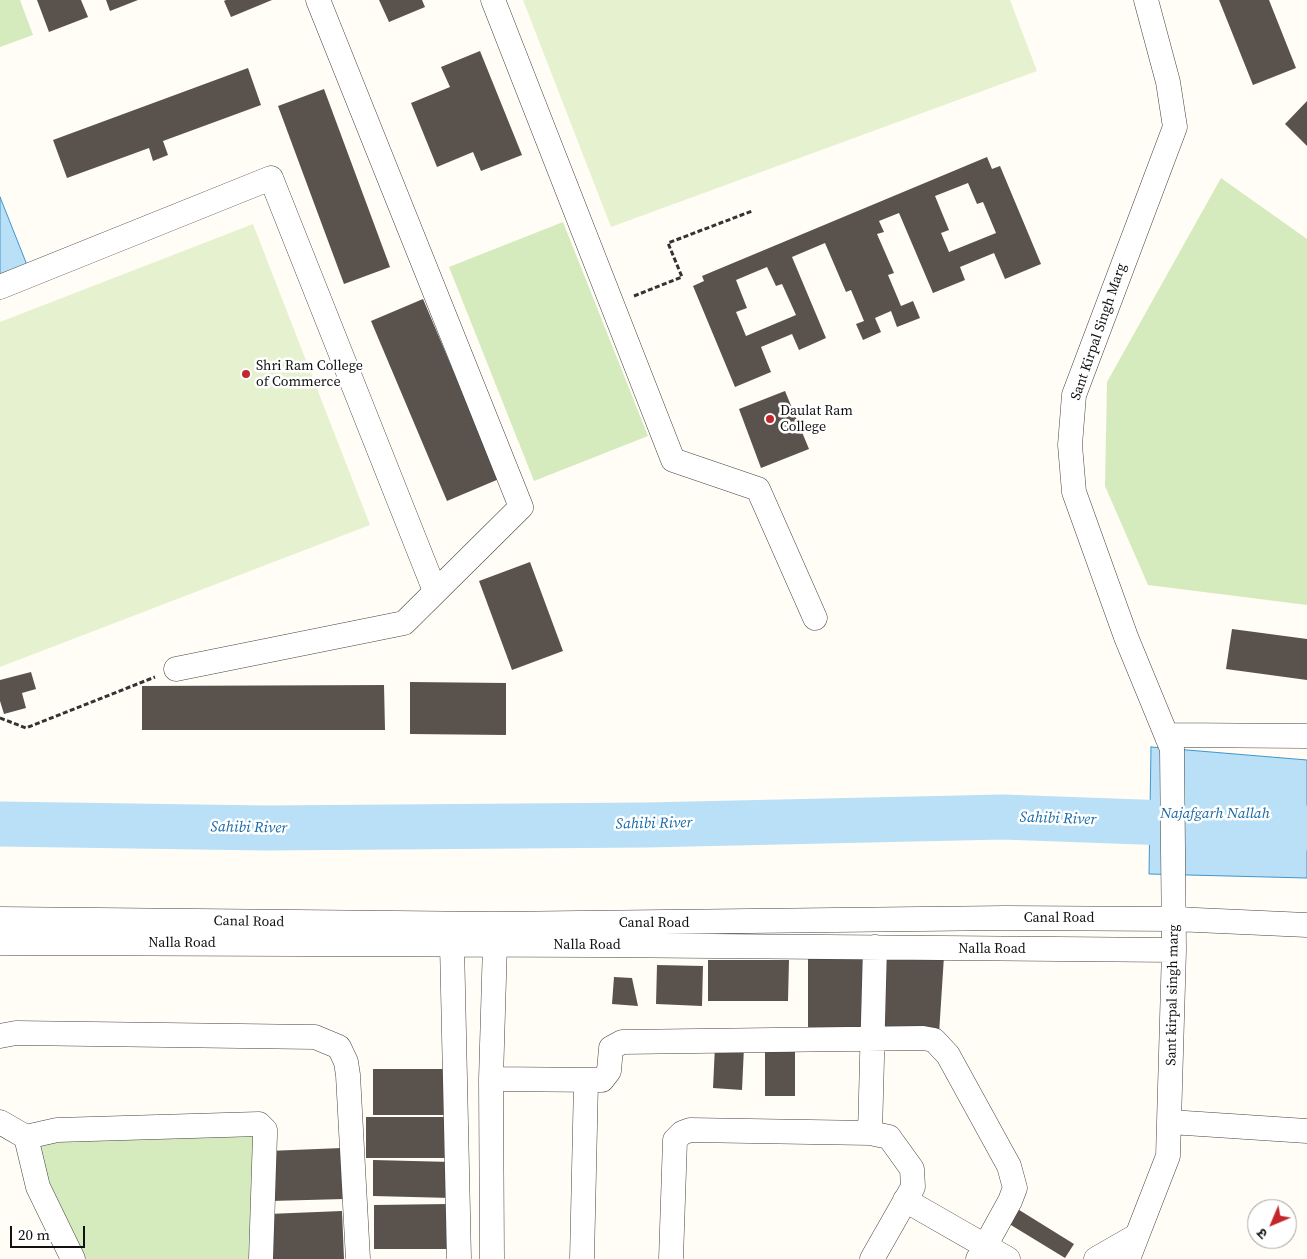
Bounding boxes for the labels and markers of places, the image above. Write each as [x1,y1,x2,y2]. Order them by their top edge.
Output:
place label: Shri Ram College of Commerce [256,358,363,391]
marker: Shri Ram College of Commerce [240,368,252,380]
place label: Daulat Ram College [780,403,853,436]
marker: Daulat Ram College [764,413,776,425]

